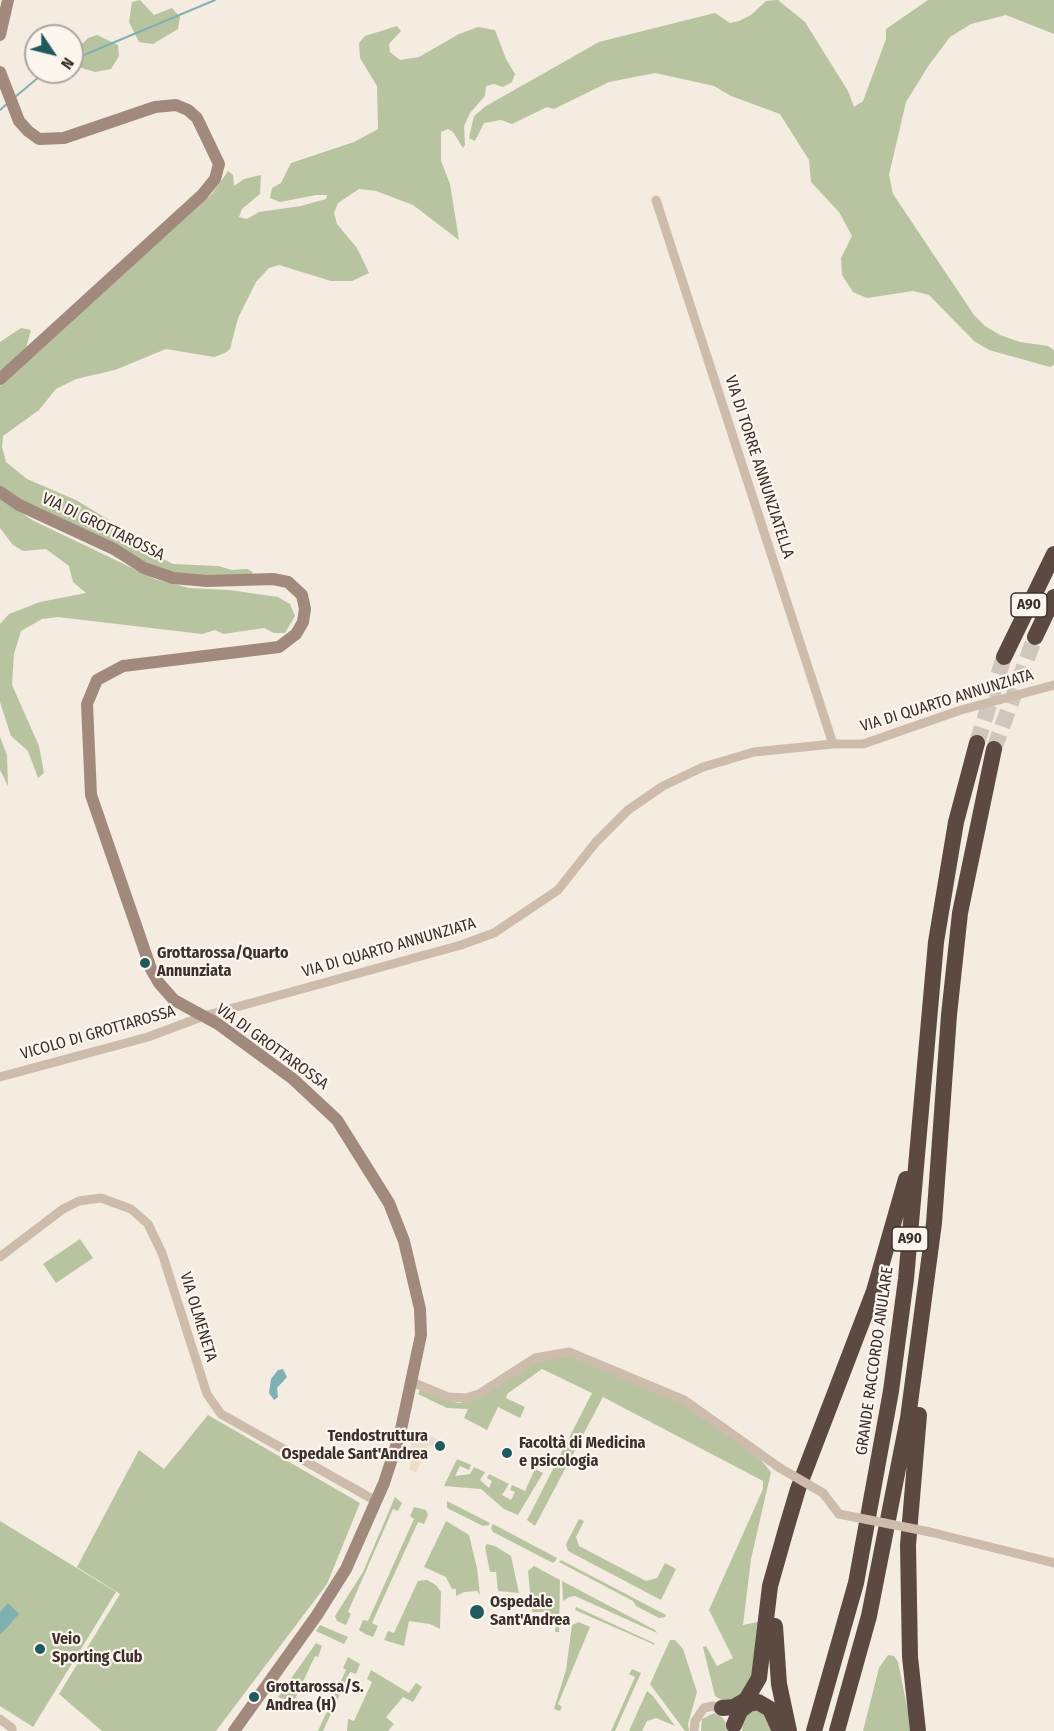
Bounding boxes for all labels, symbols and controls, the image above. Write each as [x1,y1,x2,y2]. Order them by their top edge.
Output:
north arrow [24,24,84,84]
text: N [57,54,78,73]
street label: VIA DI TORRE ANNUNZIATELLA [720,373,798,561]
street label: VIA DI GROTTAROSSA [39,489,167,565]
road number: A90 [1011,593,1047,617]
street label: VIA DI QUARTO ANNUNZIATA [858,666,1036,736]
street label: VIA DI QUARTO ANNUNZIATA [300,914,478,982]
place label: Grottarossa/Quarto Annunziata [157,944,288,982]
marker: Grottarossa/Quarto Annunziata [138,956,152,970]
street label: VIA DI GROTTAROSSA [212,1000,332,1094]
street label: VICOLO DI GROTTAROSSA [18,1002,178,1064]
road number: A90 [892,1227,928,1251]
street label: GRANDE RACCORDO ANULARE [852,1265,898,1457]
street label: VIA OLMENETA [175,1270,221,1364]
place label: Tendostruttura Ospedale Sant'Andrea [282,1427,428,1465]
place label: Facoltà di Medicina e psicologia [519,1434,646,1472]
marker: Tendostruttura Ospedale Sant'Andrea [433,1439,447,1453]
marker: Facoltà di Medicina e psicologia [500,1446,514,1460]
place label: Ospedale Sant'Andrea [490,1593,570,1631]
marker: Ospedale Sant'Andrea [468,1603,486,1621]
place label: Veio Sporting Club [52,1630,142,1668]
marker: Veio Sporting Club [33,1642,47,1656]
place label: Grottarossa/S. Andrea (H) [266,1678,364,1716]
marker: Grottarossa/S. Andrea (H) [247,1690,261,1704]

